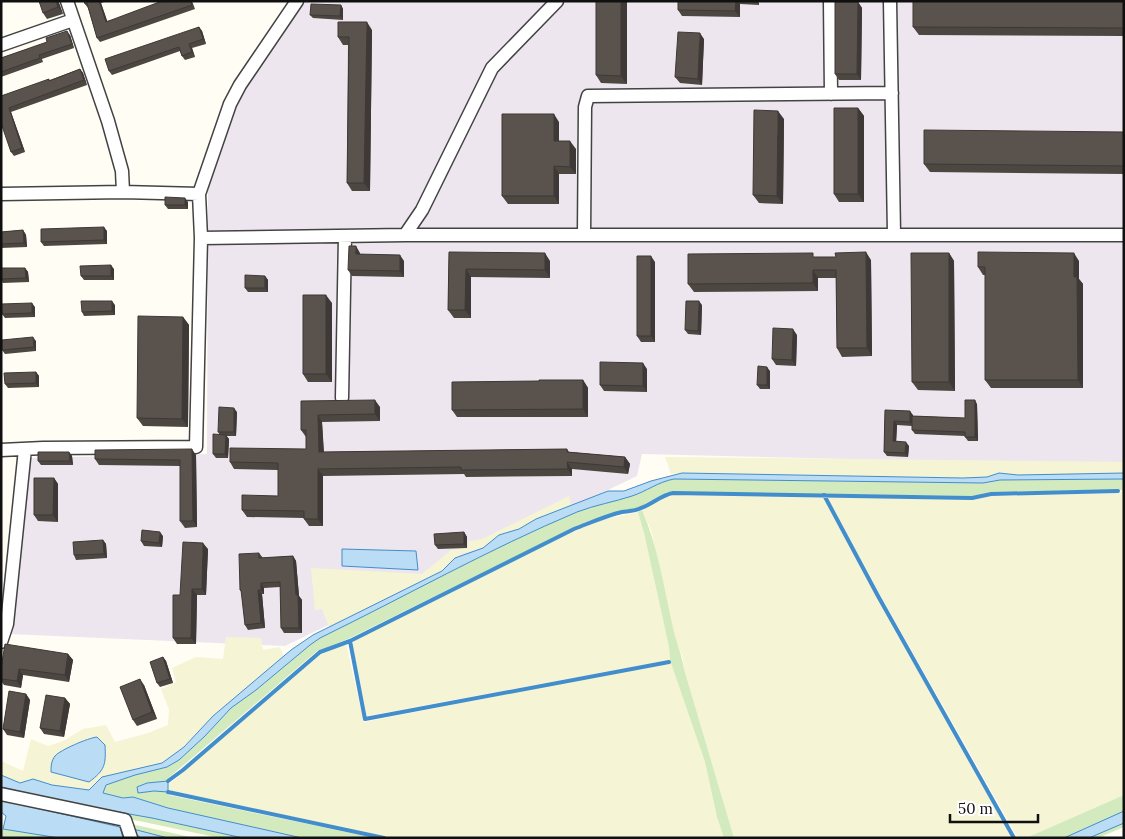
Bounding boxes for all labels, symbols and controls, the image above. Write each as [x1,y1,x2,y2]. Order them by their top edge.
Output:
scale bar [950,792,1038,824]
text: 50 m [958,799,993,818]

